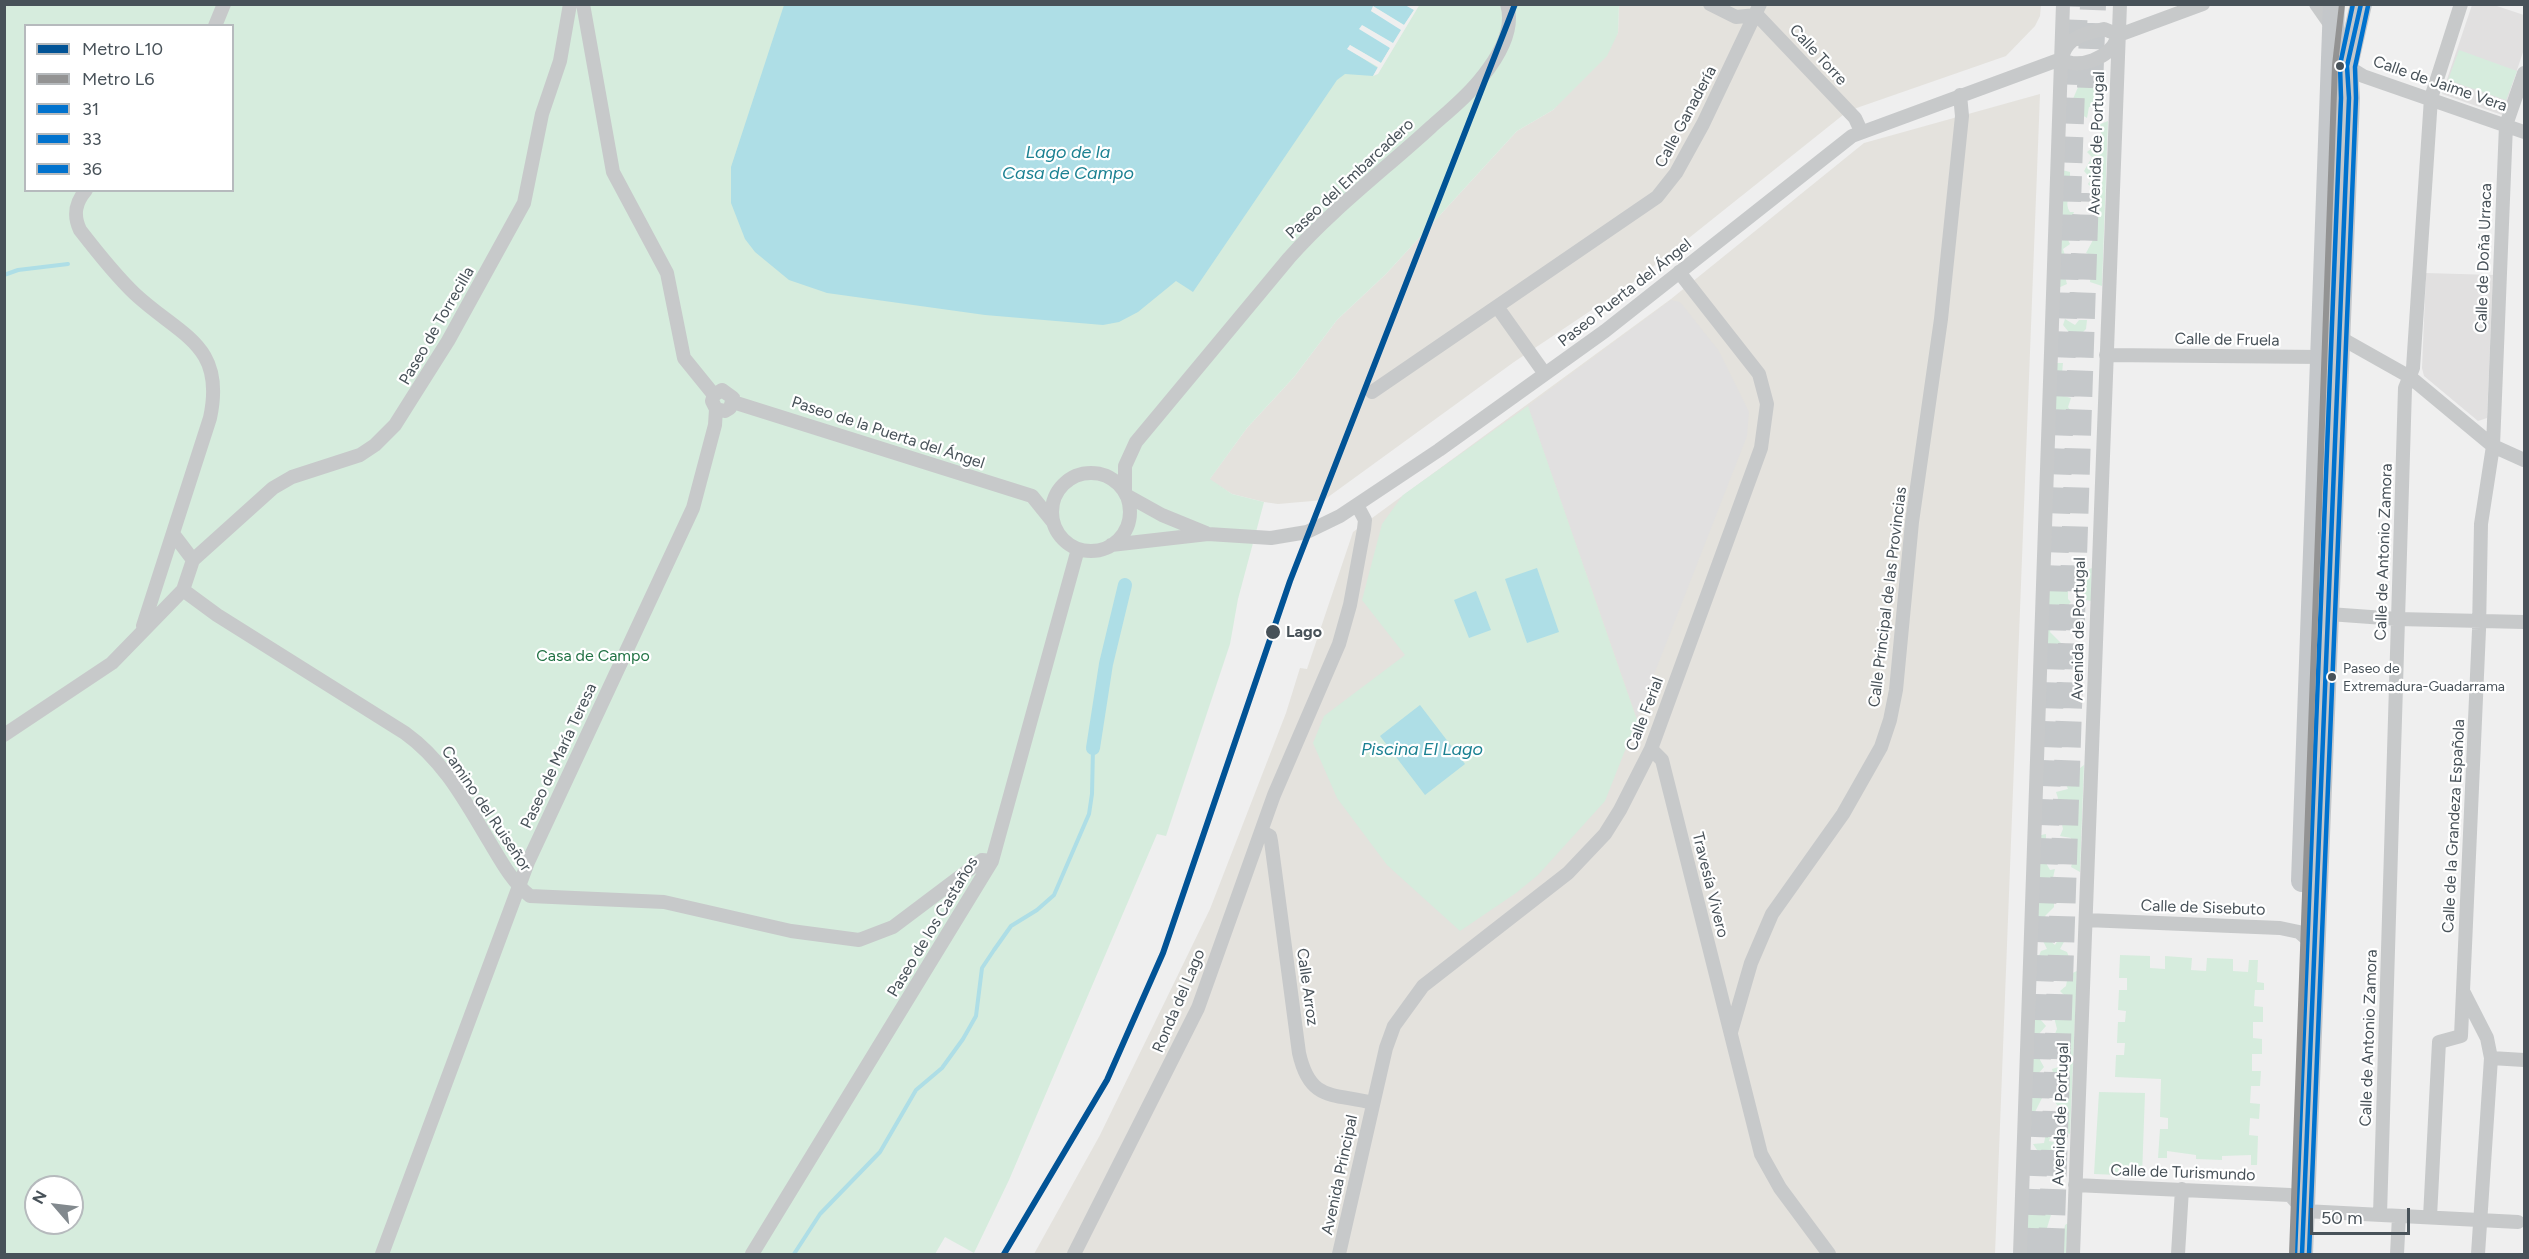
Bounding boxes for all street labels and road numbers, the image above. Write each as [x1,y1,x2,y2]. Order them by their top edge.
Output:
street label: Calle Torre [1785,21,1851,89]
street label: Calle de Jaime Vera [2370,52,2510,116]
street label: Calle Ganadería [1651,63,1721,171]
street label: Avenida de Portugal [2085,71,2109,215]
street label: Paseo del Embarcadero [1282,115,1418,243]
street label: Calle de Doña Urraca [2472,183,2496,333]
street label: Paseo Puerta del Ángel [1554,235,1696,351]
street label: Paseo de Torrecilla [395,264,479,388]
street label: Calle de Fruela [2174,329,2280,351]
street label: Paseo de la Puerta del Ángel [789,393,987,473]
street label: Calle de Antonio Zamora [2371,463,2397,641]
street label: Calle Principal de las Provincias [1865,486,1911,708]
street label: Avenida de Portugal [2068,557,2090,701]
street label: Calle Ferial [1622,674,1668,754]
street label: Paseo de María Teresa [517,680,601,832]
street label: Calle de la Grandeza Española [2439,719,2469,933]
street label: Camino del Ruiseñor [437,743,535,875]
street label: Travesía Vivero [1688,830,1732,940]
street label: Paseo de los Castaños [884,854,982,1000]
street label: Calle de Sisebuto [2140,896,2266,920]
street label: Ronda del Lago [1149,946,1209,1056]
street label: Calle Arroz [1292,947,1322,1027]
street label: Calle de Antonio Zamora [2356,949,2382,1127]
street label: Avenida de Portugal [2049,1042,2073,1186]
street label: Avenida Principal [1318,1113,1362,1237]
street label: Calle de Turismundo [2110,1161,2256,1185]

